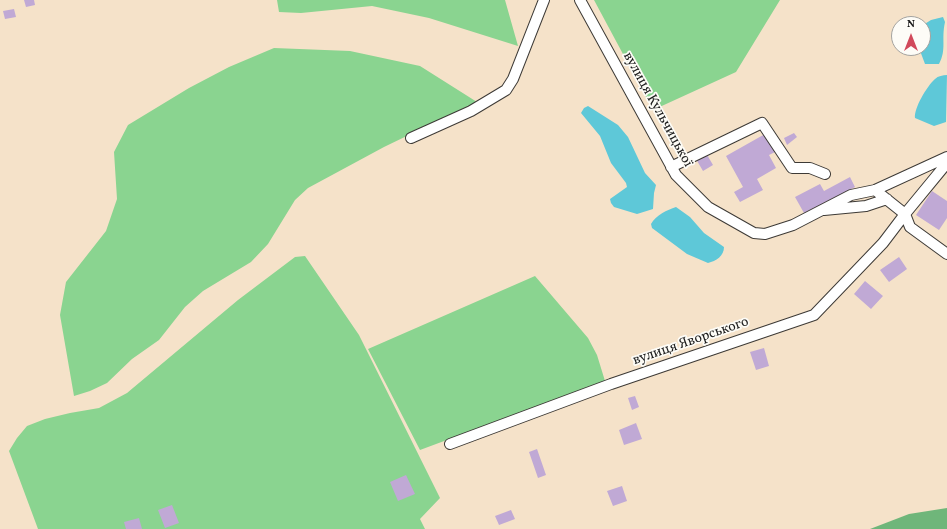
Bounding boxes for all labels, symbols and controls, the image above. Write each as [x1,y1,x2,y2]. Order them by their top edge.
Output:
north arrow [891,16,931,56]
text: N [907,17,915,32]
street label: вулиця Кульчицької [618,50,696,170]
street label: вулиця Яворського [631,314,751,370]

